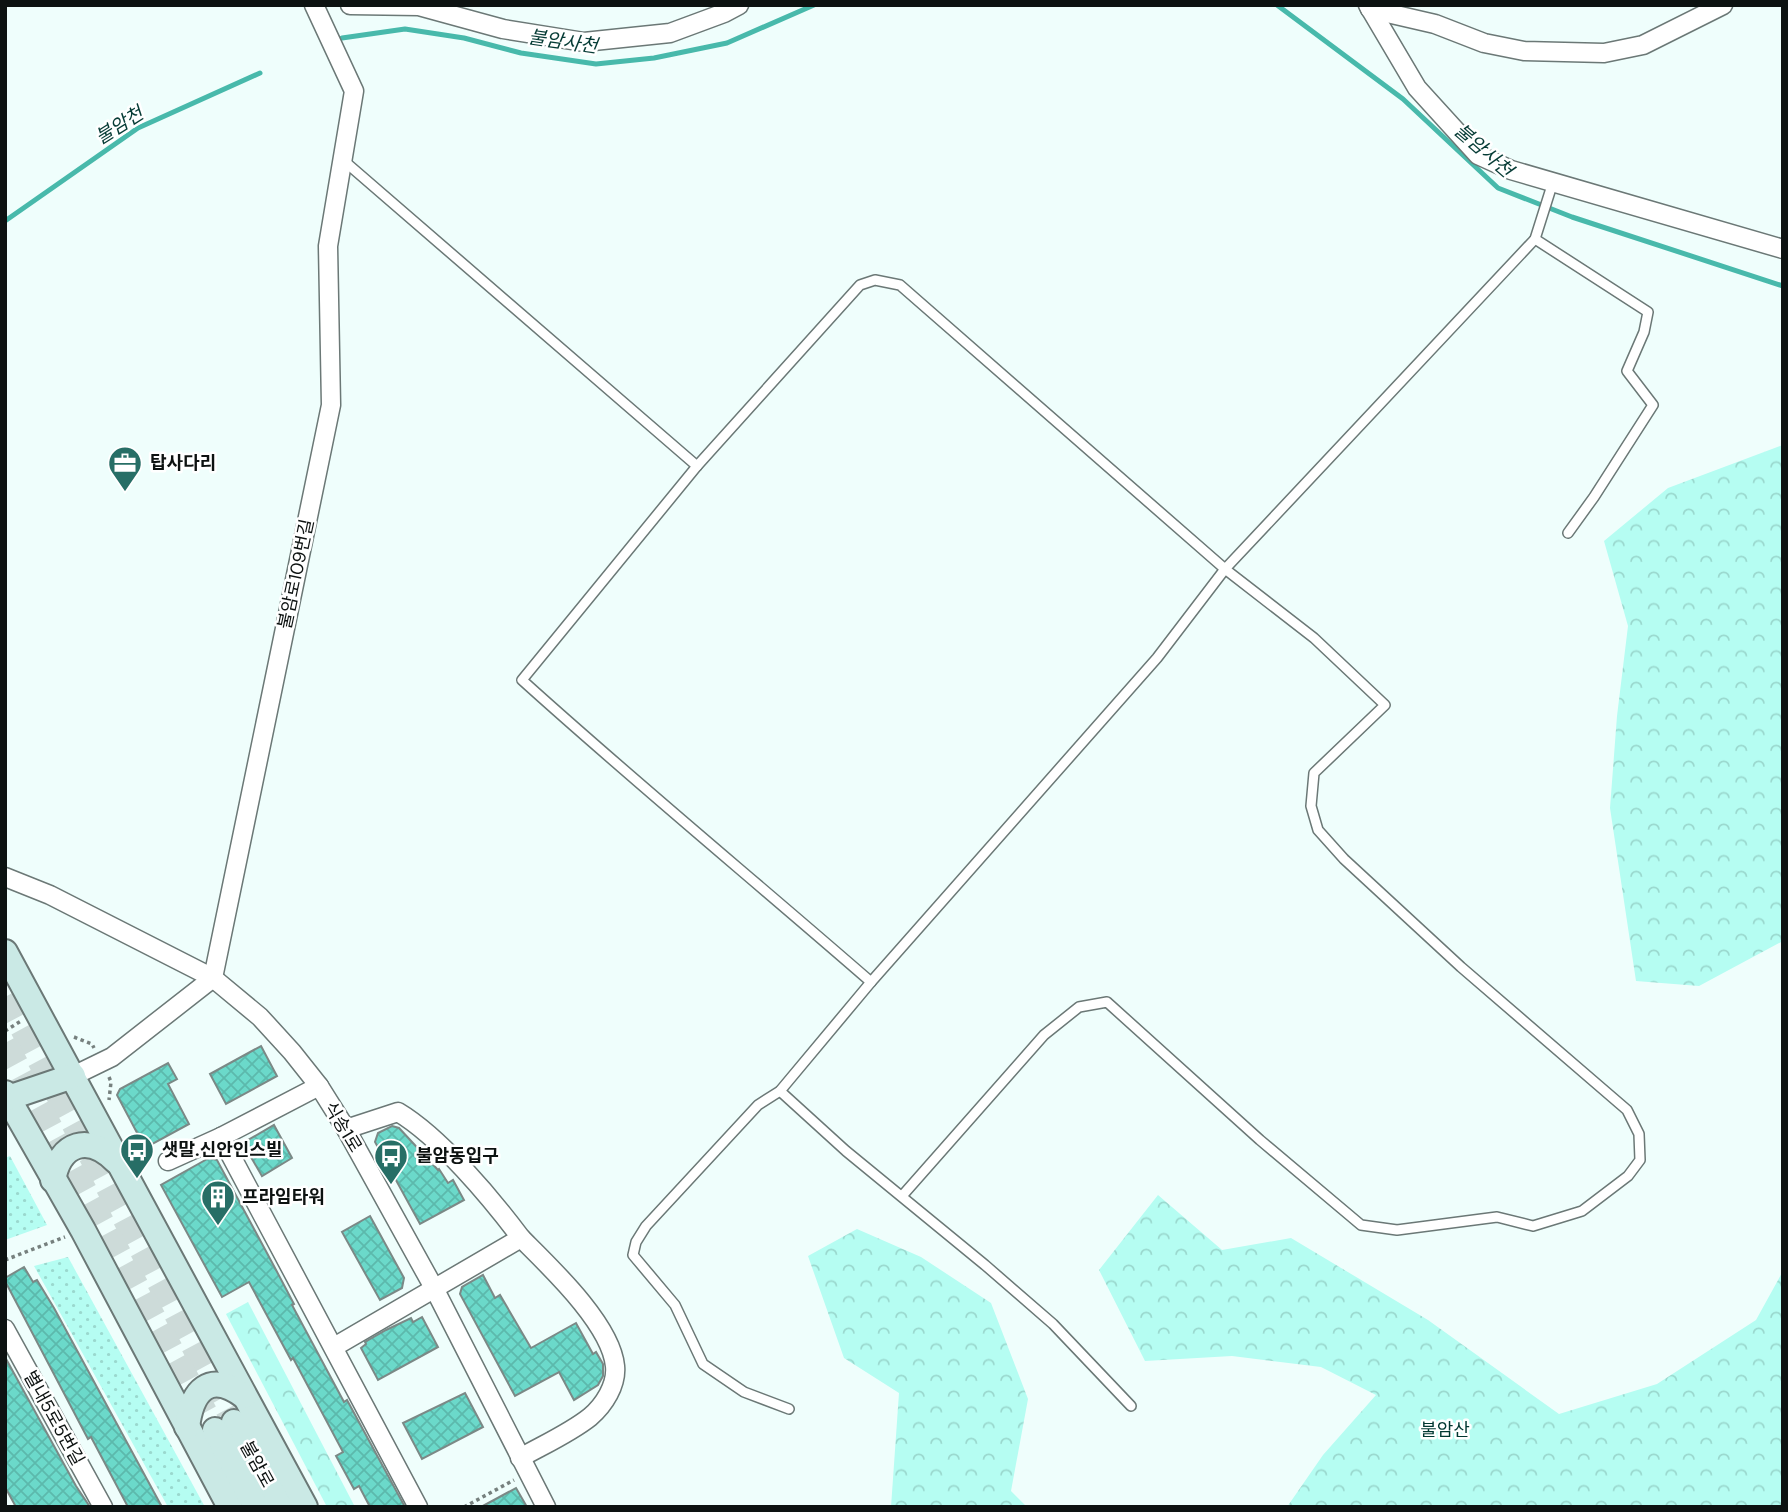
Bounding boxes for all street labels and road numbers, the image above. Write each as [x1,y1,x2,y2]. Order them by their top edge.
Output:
street label: 불암로109번길 [273,517,319,631]
street label: 식송1로 [318,1097,368,1157]
street label: 별내5로5번길 [18,1366,90,1470]
street label: 불암로 [234,1436,280,1492]

